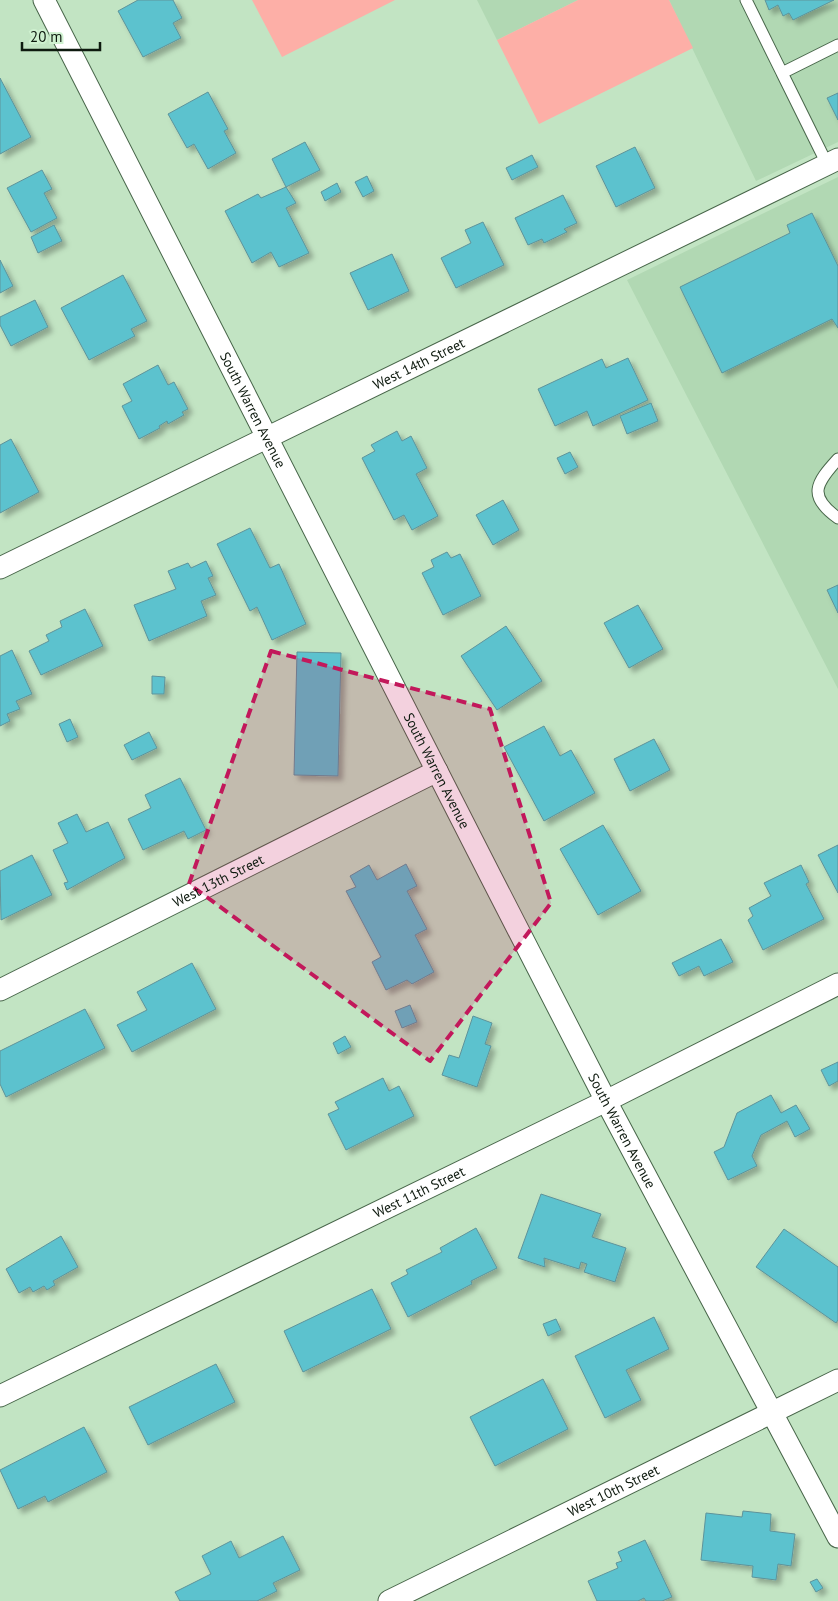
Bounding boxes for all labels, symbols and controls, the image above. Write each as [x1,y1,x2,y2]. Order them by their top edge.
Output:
scale bar [22,20,100,52]
text: 20 m [30,27,63,46]
street label: West 14th Street [370,334,468,394]
street label: South Warren Avenue [216,349,290,471]
street label: South Warren Avenue [400,710,474,832]
street label: West 13th Street [169,850,267,911]
street label: South Warren Avenue [584,1070,660,1192]
street label: West 11th Street [370,1162,468,1222]
street label: West 10th Street [565,1460,662,1521]

